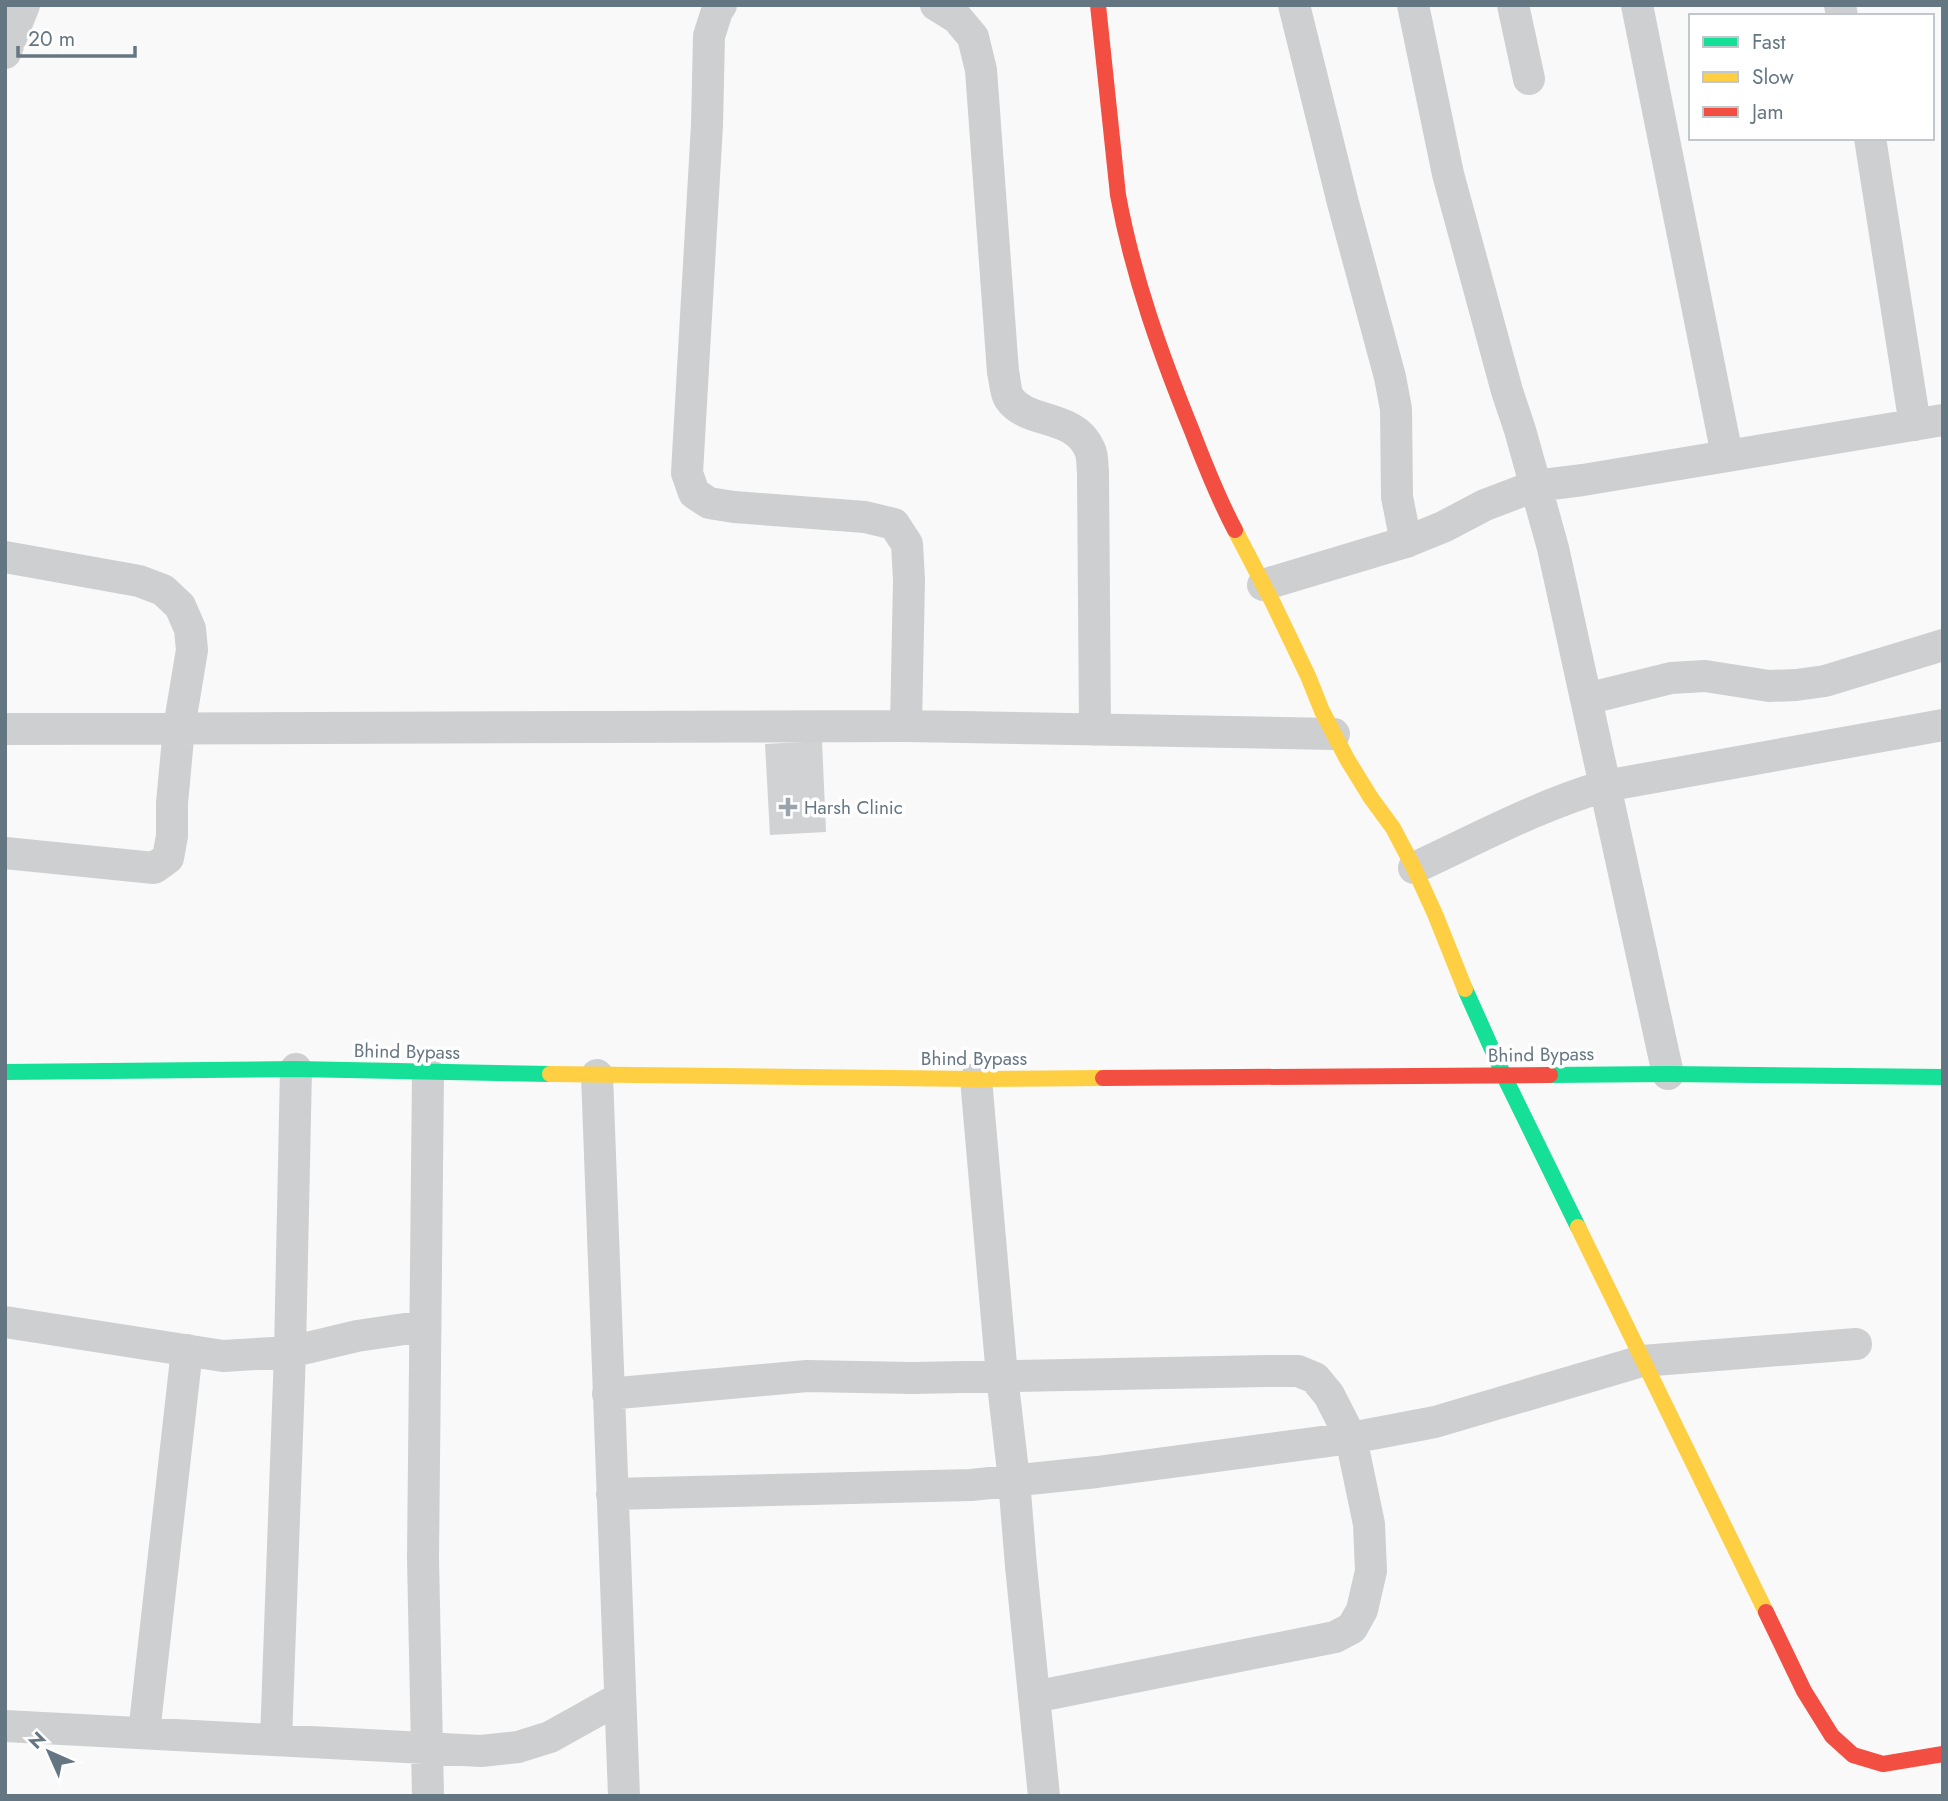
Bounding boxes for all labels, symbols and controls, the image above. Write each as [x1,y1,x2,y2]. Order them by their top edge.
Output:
scale bar [18,14,135,58]
legend [1689,14,1934,140]
text: 20 m [28,24,75,54]
text: Fast [1752,27,1785,57]
text: Slow [1752,62,1794,92]
text: Jam [1749,97,1784,127]
place label: Harsh Clinic [804,794,903,821]
marker: Harsh Clinic [778,797,798,817]
street label: Bhind Bypass [354,1037,461,1066]
street label: Bhind Bypass [1488,1040,1595,1069]
street label: Bhind Bypass [921,1045,1027,1072]
north arrow [14,1717,84,1787]
text: N [22,1725,52,1755]

